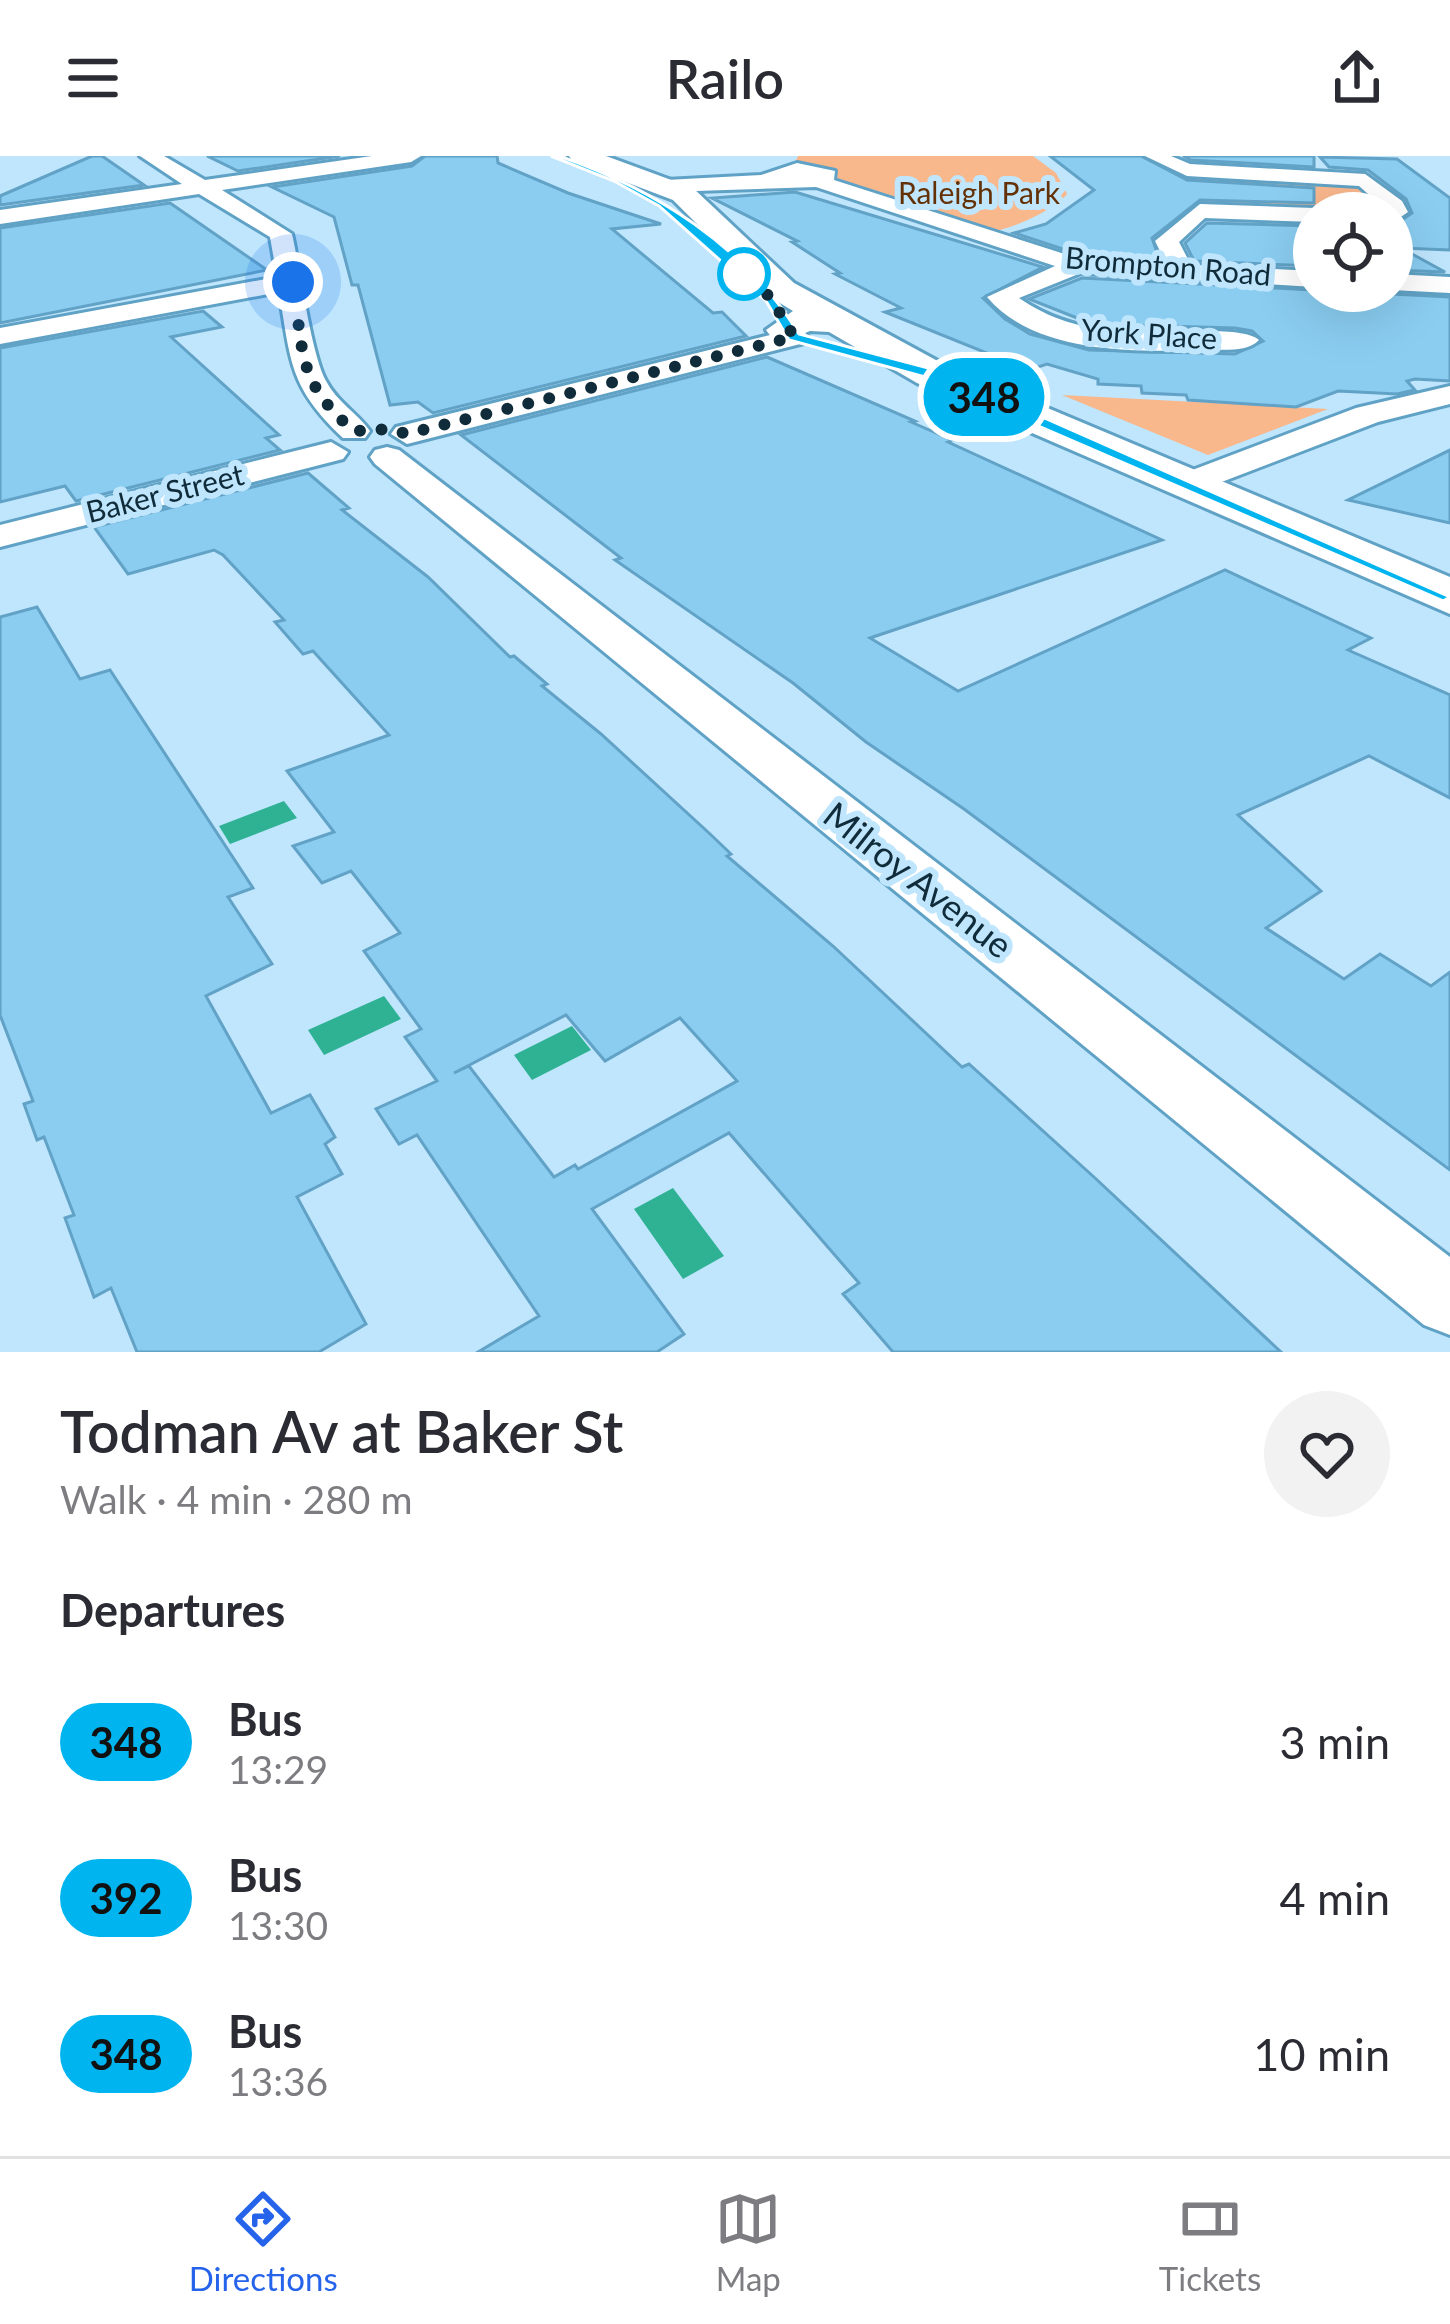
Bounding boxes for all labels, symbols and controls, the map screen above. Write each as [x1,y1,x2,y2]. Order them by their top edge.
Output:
icon: menu [60,45,126,111]
icon: share [1324,45,1390,111]
text: Railo [666,46,784,111]
park label: Raleigh Park [898,174,1061,210]
map controls [1293,192,1413,312]
button: locate [1293,192,1413,312]
street label: Brompton Road [1064,238,1273,292]
unlabelled marker [719,249,769,299]
your location [263,252,323,312]
street label: York Place [1080,310,1218,356]
line badge: 348 [915,358,1053,436]
text: 348 [947,372,1021,422]
street label: Baker Street [82,455,247,529]
street label: Milroy Avenue [815,792,1022,967]
button: heart [1264,1391,1390,1517]
text: Todman Av at Baker St [60,1397,623,1465]
text: Walk · 4 min · 280 m [60,1476,413,1522]
text: Departures [60,1583,285,1637]
text: Bus [228,1692,302,1746]
text: 3 min [1279,1715,1390,1769]
text: 348 [89,1717,163,1767]
text: 13:29 [228,1746,328,1792]
text: Bus [228,1848,302,1902]
text: 4 min [1279,1871,1390,1925]
text: 392 [89,1873,163,1923]
text: 13:30 [228,1902,328,1948]
text: Bus [228,2004,302,2058]
text: 10 min [1253,2027,1390,2081]
text: 348 [89,2029,163,2079]
text: 13:36 [228,2058,328,2104]
tab: Directions [189,2186,338,2298]
tab: Map [715,2186,781,2298]
tab: Tickets [1159,2186,1261,2298]

